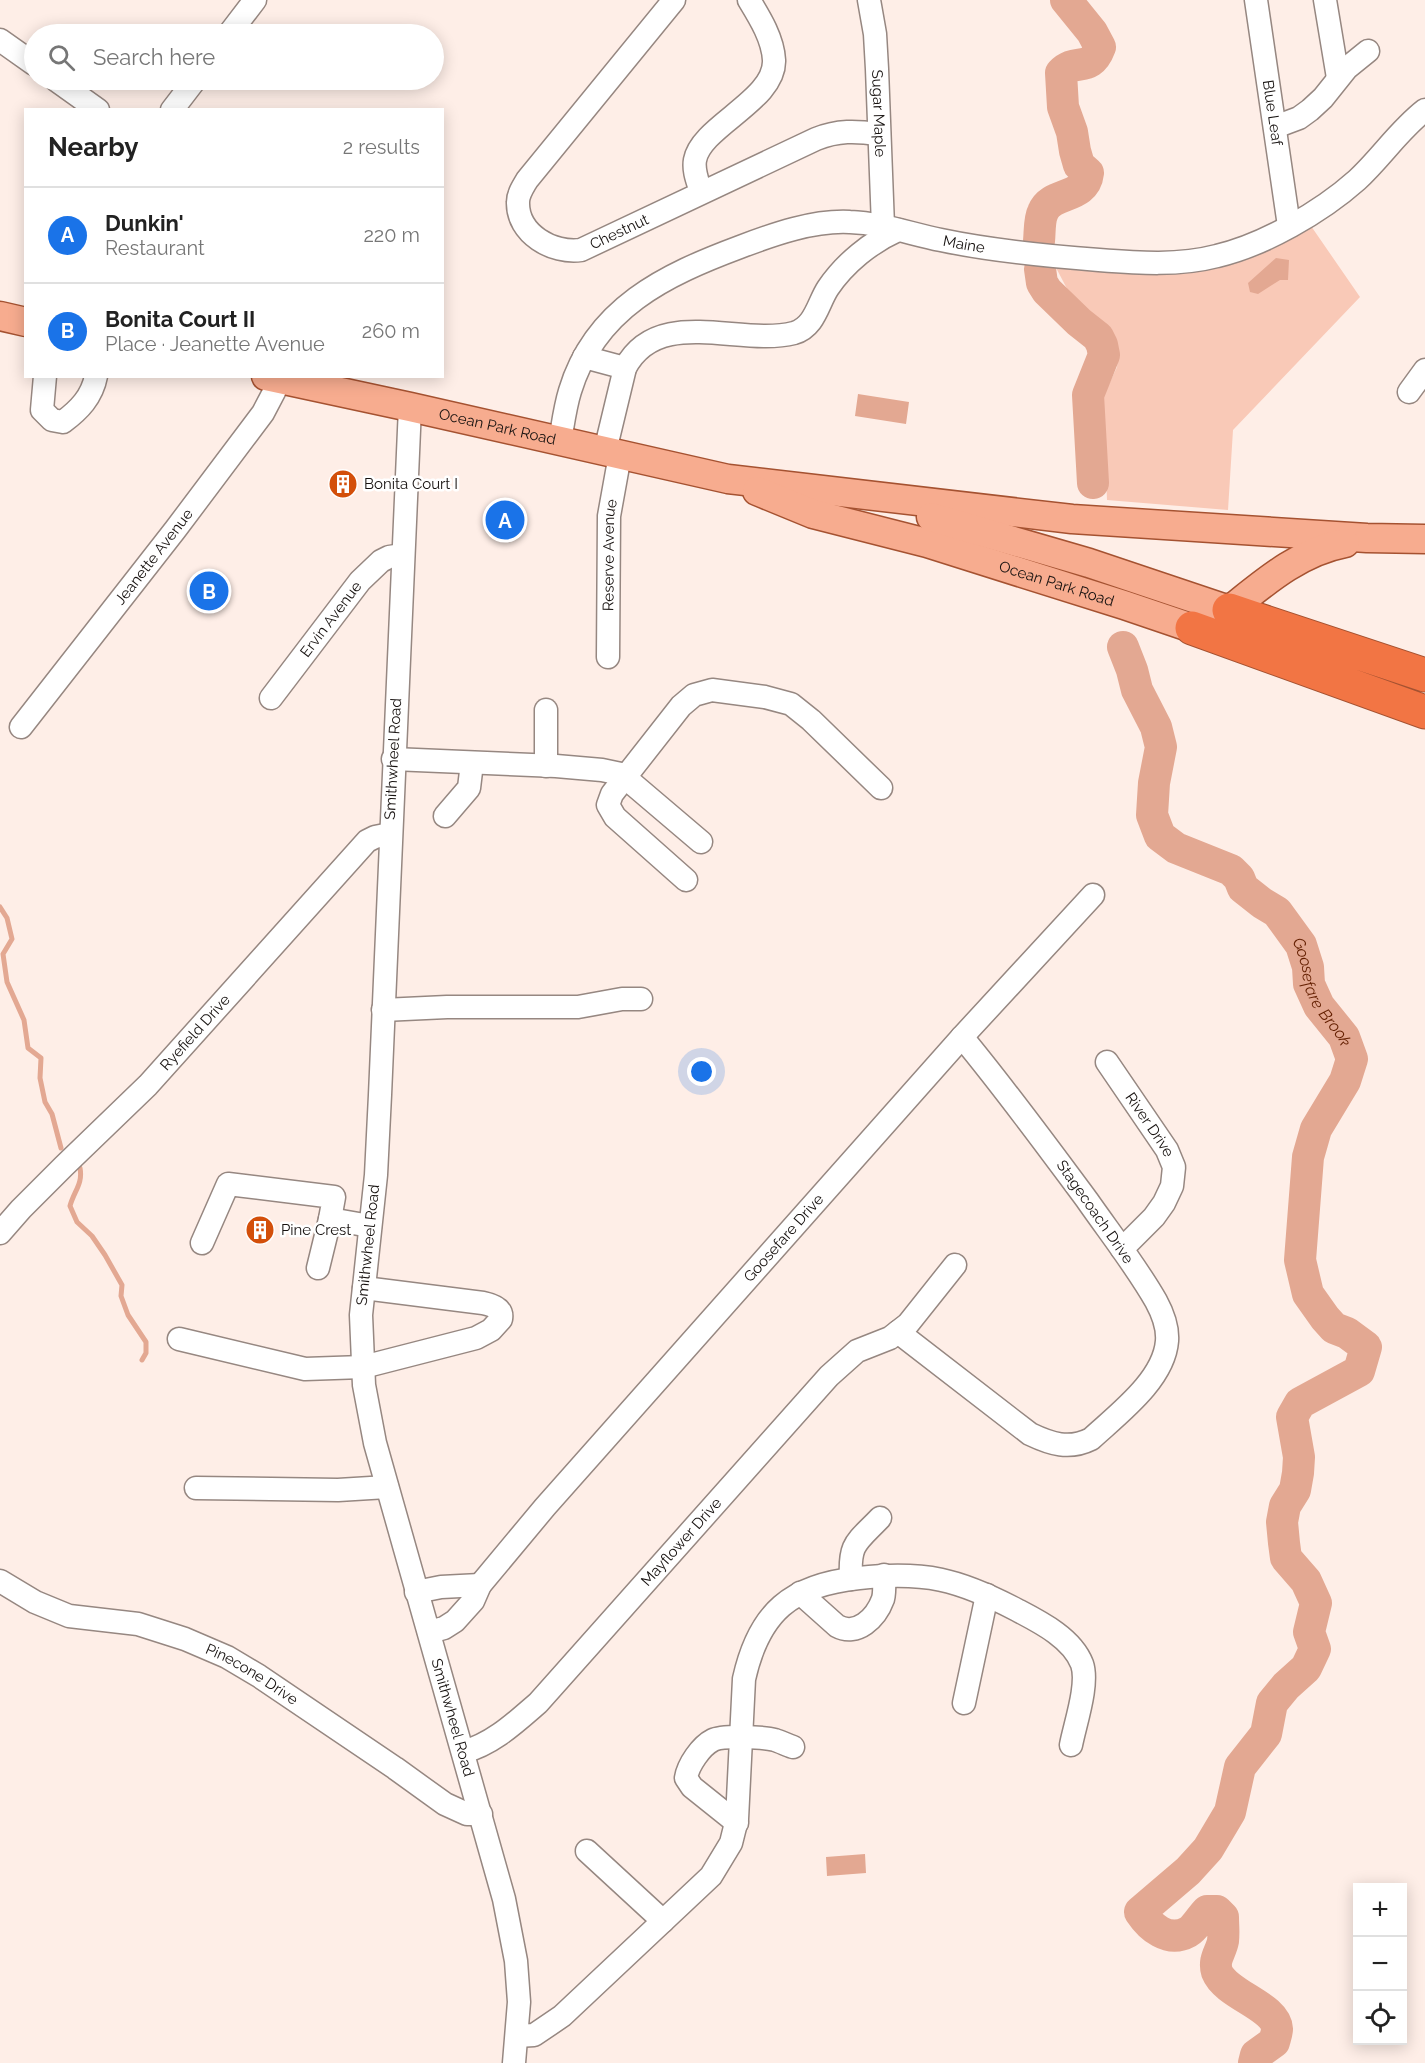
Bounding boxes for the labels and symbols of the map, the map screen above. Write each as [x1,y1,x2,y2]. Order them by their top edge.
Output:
street label: Sugar Maple [868,69,889,158]
street label: Blue Leaf [1259,79,1286,148]
street label: Chestnut [587,210,652,253]
street label: Maine [942,232,986,257]
street label: Ocean Park Road [437,405,558,449]
building icon: Bonita Court I [327,468,359,500]
place label: Bonita Court I [364,475,458,493]
street label: Reserve Avenue [599,497,621,611]
pin: A [486,498,524,542]
street label: Jeanette Avenue [111,505,197,608]
street label: Ocean Park Road [997,557,1116,610]
pin: B [190,568,228,614]
street label: Ervin Avenue [296,578,366,661]
street label: Smithwheel Road [381,698,405,820]
water label: Goosefare Brook [1288,934,1355,1049]
street label: Ryefield Drive [156,991,234,1074]
your location [687,1057,716,1086]
street label: River Drive [1121,1089,1178,1160]
street label: Stagecoach Drive [1053,1157,1138,1267]
street label: Smithwheel Road [353,1184,383,1306]
street label: Goosefare Drive [740,1190,827,1286]
building icon: Pine Crest [244,1214,276,1246]
place label: Pine Crest [281,1221,351,1239]
street label: Mayflower Drive [637,1494,725,1590]
street label: Pinecone Drive [203,1640,301,1709]
street label: Smithwheel Road [427,1656,478,1779]

